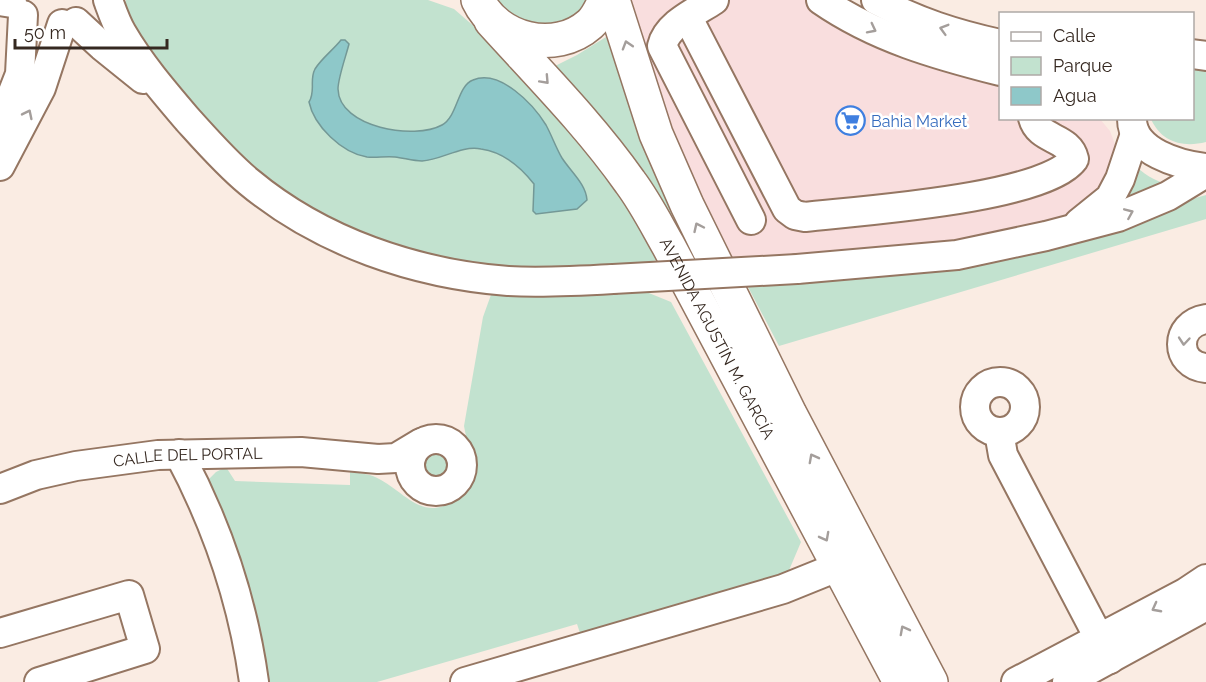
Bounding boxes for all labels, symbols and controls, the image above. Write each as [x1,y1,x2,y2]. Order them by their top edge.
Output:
scale bar [15,12,166,50]
legend [999,12,1194,120]
text: 50 m [24,22,66,43]
one-way arrow [866,22,876,33]
one-way arrow [939,24,950,36]
text: Calle [1053,25,1096,46]
one-way arrow [622,41,634,51]
text: Parque [1053,55,1113,76]
one-way arrow [538,73,549,84]
text: Agua [1053,85,1097,106]
supermarket icon: Bahia Market [834,105,866,137]
one-way arrow [21,110,32,121]
place label: Bahia Market [871,112,968,131]
one-way arrow [1122,208,1133,220]
one-way arrow [693,222,705,233]
street label: AVENIDA AGUSTÍN M. GARCÍA [656,234,778,443]
one-way arrow [1178,337,1191,346]
street label: CALLE DEL PORTAL [112,444,263,471]
one-way arrow [809,453,820,464]
one-way arrow [817,531,829,542]
one-way arrow [1151,601,1162,612]
one-way arrow [900,626,911,637]

